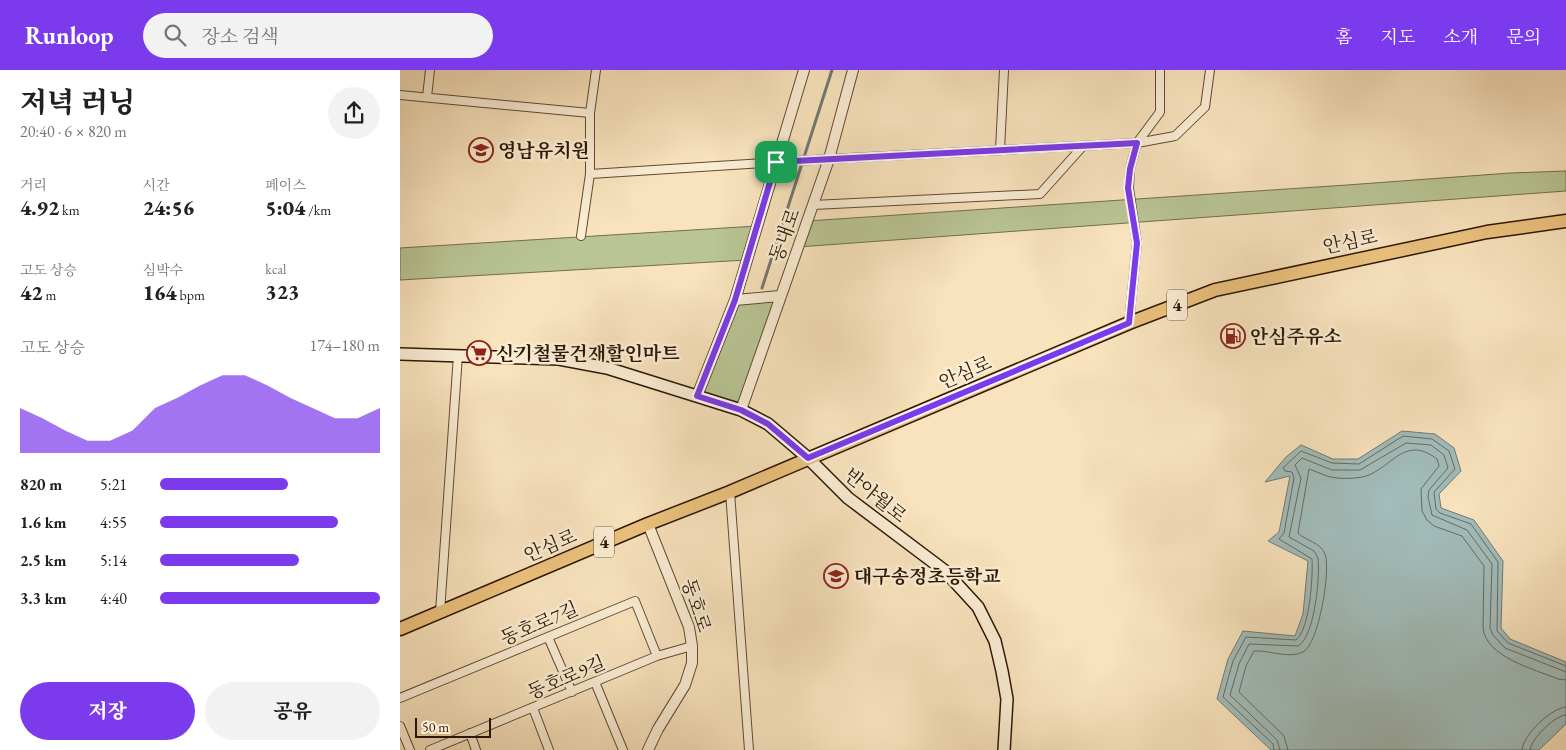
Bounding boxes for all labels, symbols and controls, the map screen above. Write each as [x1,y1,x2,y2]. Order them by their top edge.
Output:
search box [143,13,493,58]
text: Runloop [25,20,113,51]
icon: search [161,21,189,49]
text: 장소 검색 [201,24,279,49]
text: 홈 [1335,25,1353,48]
text: 지도 [1381,25,1415,48]
text: 소개 [1443,25,1478,48]
text: 문의 [1506,25,1541,48]
text: 저녁 러닝 [20,84,135,120]
button: share [328,87,380,139]
text: 20:40 · 6 × 820 m [20,121,127,142]
school or university icon: 영남유치원 [468,137,494,163]
place label: 영남유치원 [498,138,590,163]
pin [755,141,797,183]
icon: arrive [762,148,790,176]
text: 거리 [20,176,47,194]
text: 시간 [143,176,170,194]
text: 페이스 [265,176,306,194]
text: 4.92 [20,194,59,221]
text: 24:56 [143,194,194,221]
text: 5:04 [265,194,305,221]
text: km [59,201,80,219]
text: /km [305,201,331,219]
street label: 동내로 [763,205,806,265]
street label: 안심로 [1321,224,1380,259]
text: kcal [265,260,286,278]
text: 고도 상승 [20,261,77,279]
text: 심박수 [143,261,183,279]
text: 323 [265,278,299,305]
text: 42 [20,279,43,306]
text: 164 [143,279,177,306]
text: m [43,286,56,304]
text: bpm [177,286,205,304]
road number: 4 [1167,290,1187,320]
fuel station icon: 안심주유소 [1220,323,1246,349]
place label: 안심주유소 [1250,324,1342,349]
text: 174–180 m [309,335,380,356]
text: 고도 상승 [20,337,85,358]
supermarket icon: 신기철물건재할인마트 [466,340,492,366]
place label: 신기철물건재할인마트 [496,341,680,366]
street label: 안심로 [935,350,995,395]
street label: 반야월로 [839,463,912,528]
text: 820 m [20,474,62,495]
text: 5:21 [100,474,127,495]
text: 1.6 km [20,512,66,533]
text: 4:55 [100,512,127,533]
street label: 안심로 [520,523,580,568]
road number: 4 [594,527,614,558]
text: 2.5 km [20,550,66,571]
text: 5:14 [100,550,127,571]
school or university icon: 대구송정초등학교 [823,563,849,589]
place label: 대구송정초등학교 [854,564,1001,589]
street label: 동호로 [676,575,717,635]
text: 3.3 km [20,588,66,609]
text: 4:40 [100,588,127,609]
street label: 동호로7길 [496,596,582,651]
street label: 동호로9길 [523,650,609,705]
button: 저장 [20,682,195,740]
button: 공유 [205,682,380,740]
scale bar [415,715,491,738]
text: 50 m [422,718,449,736]

